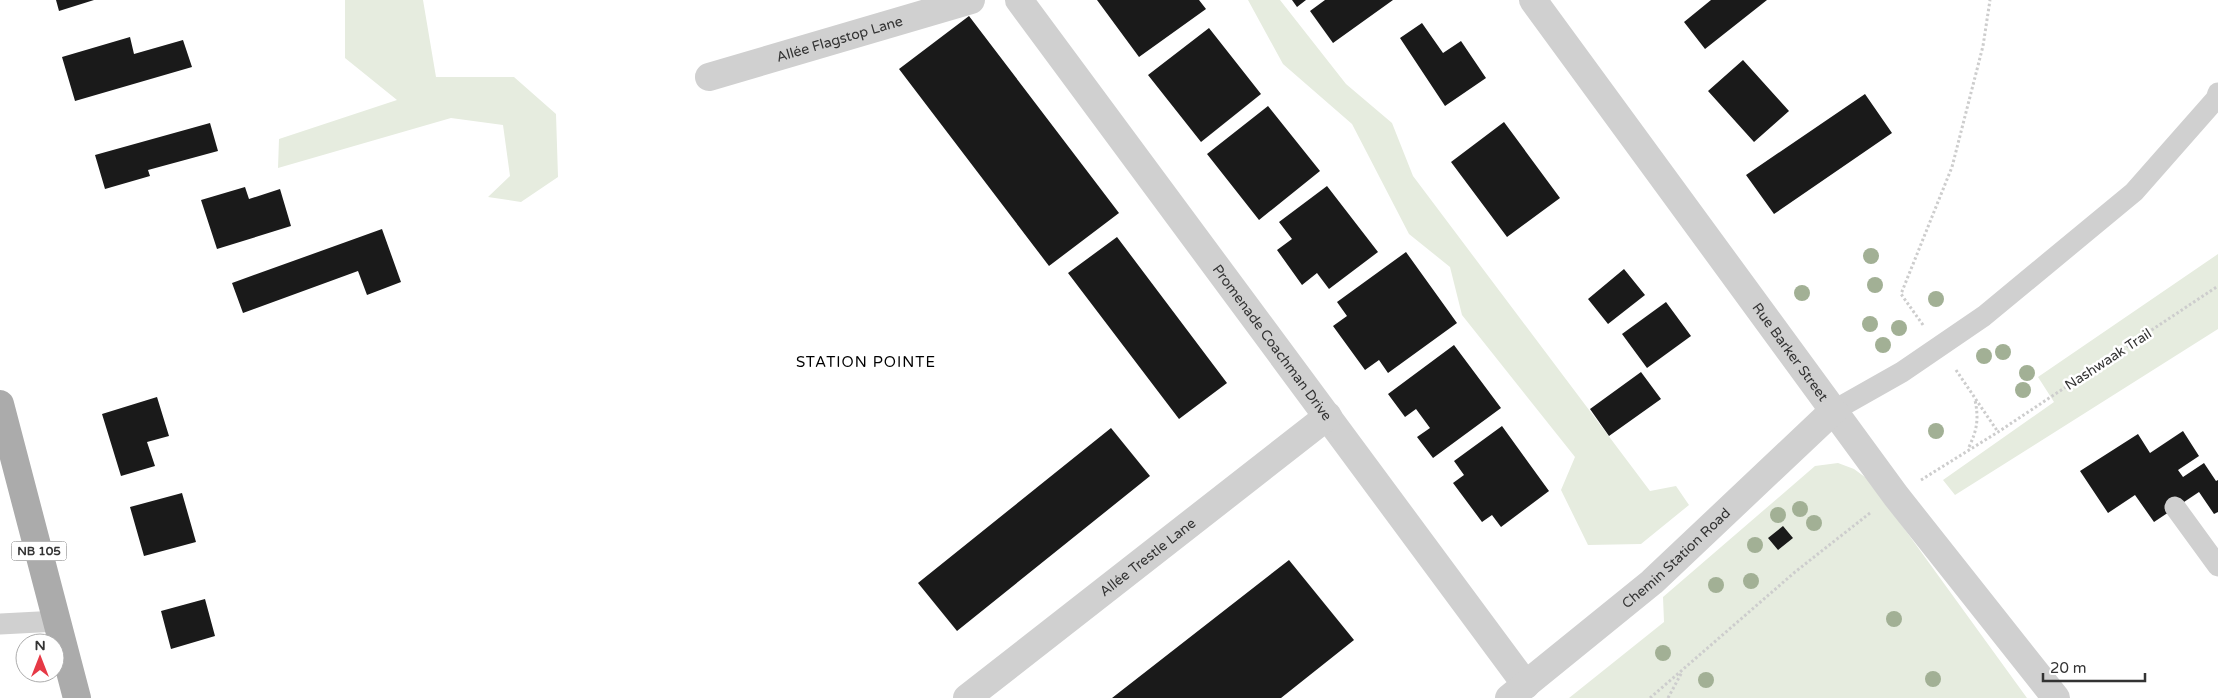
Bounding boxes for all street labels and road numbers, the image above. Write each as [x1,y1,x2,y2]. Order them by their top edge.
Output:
street label: Allée Flagstop Lane [774,13,905,66]
street label: Promenade Coachman Drive [1209,261,1335,424]
street label: Rue Barker Street [1749,300,1832,405]
street label: Nashwaak Trail [2062,325,2155,394]
street label: Chemin Station Road [1619,505,1734,612]
street label: Allée Trestle Lane [1096,515,1199,600]
road number: NB 105 [12,542,66,560]

